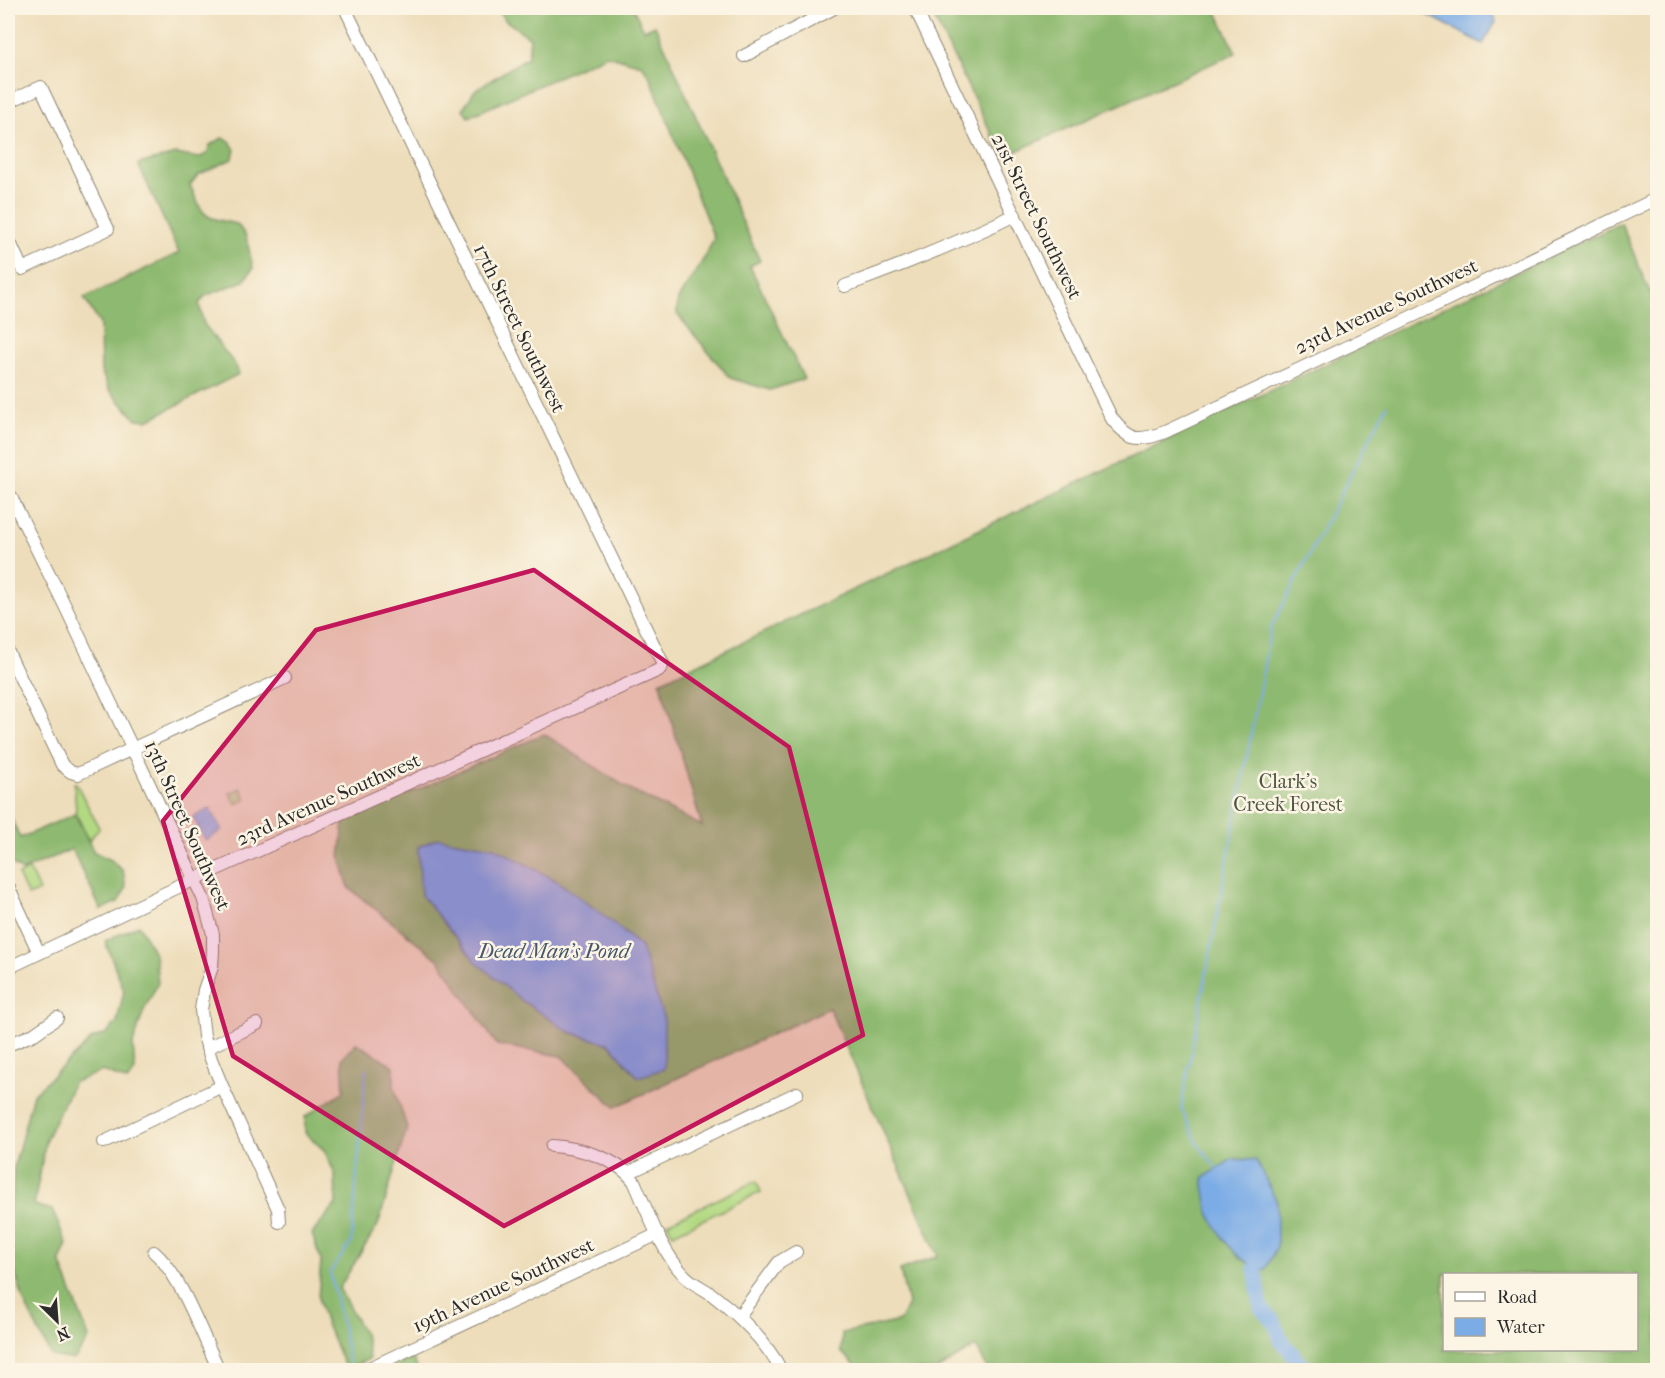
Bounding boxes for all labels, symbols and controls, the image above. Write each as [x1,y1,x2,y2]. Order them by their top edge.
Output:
street label: 21st Street Southwest [986,130,1087,303]
street label: 17th Street Southwest [469,240,570,416]
street label: 23rd Avenue Southwest [1291,254,1481,359]
street label: 13th Street Southwest [140,737,235,914]
street label: 23rd Avenue Southwest [233,748,424,850]
park label: Clark's Creek Forest [1233,770,1343,816]
water label: Dead Man's Pond [477,939,632,963]
street label: 19th Avenue Southwest [409,1233,598,1338]
legend [1443,1273,1638,1351]
text: Road [1497,1287,1537,1308]
north arrow [27,1291,87,1351]
text: Water [1496,1317,1545,1338]
text: N [53,1323,73,1346]

